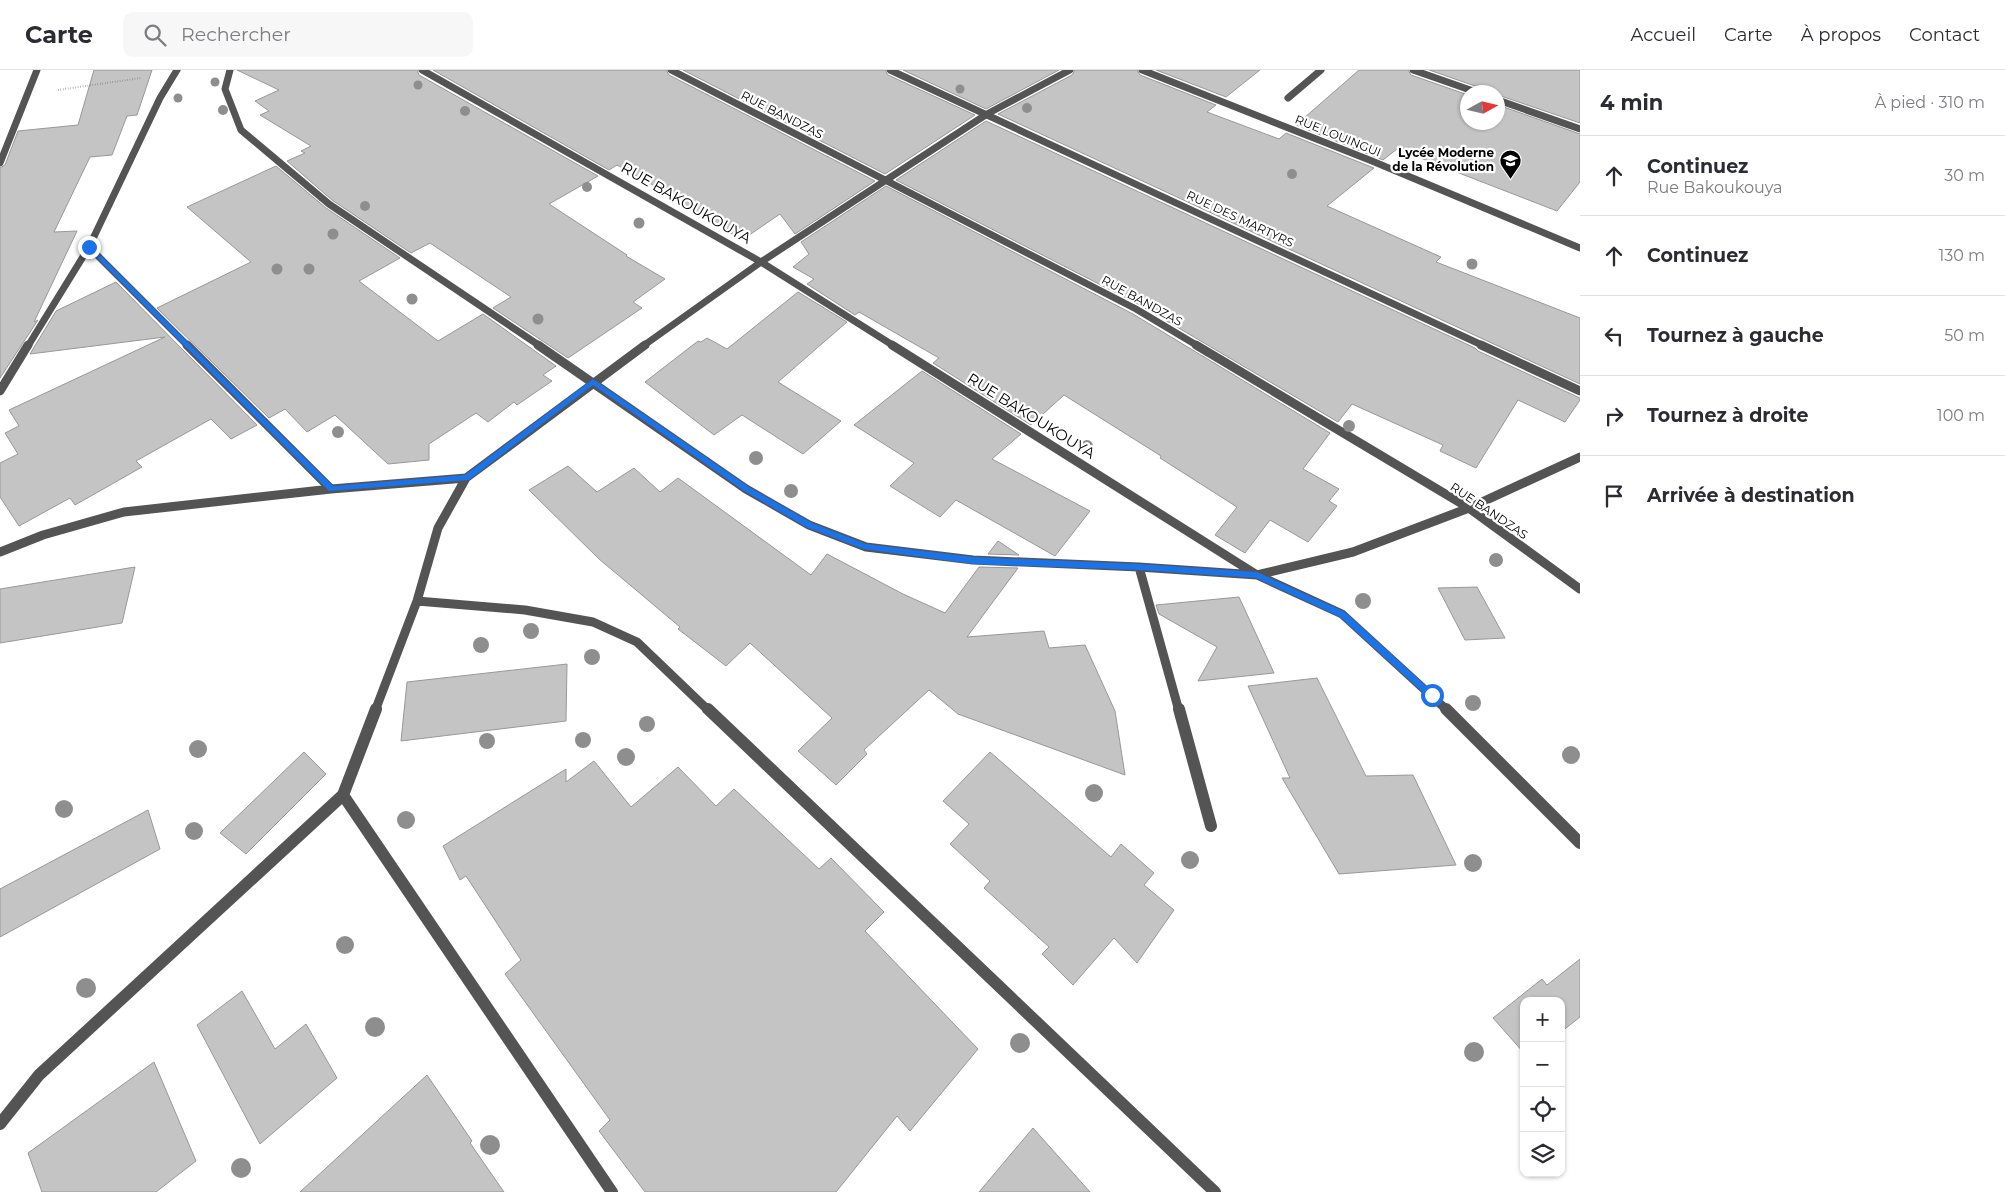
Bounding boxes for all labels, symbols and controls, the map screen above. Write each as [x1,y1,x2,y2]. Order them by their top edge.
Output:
search box [123,12,473,57]
text: Carte [25,20,93,49]
icon: search [141,21,169,49]
text: Rechercher [181,23,291,46]
text: Accueil [1631,24,1696,46]
text: Carte [1724,24,1773,46]
text: À propos [1801,24,1881,46]
text: Contact [1909,24,1980,46]
north arrow [1460,85,1505,130]
street label: RUE BANDZAS [739,87,826,142]
text: 4 min [1600,90,1663,115]
text: À pied · 310 m [1875,93,1985,112]
street label: RUE LOUINGUI [1293,111,1383,160]
place label: Lycée Moderne de la Révolution [1392,145,1494,174]
school or university icon: Lycée Moderne de la Révolution [1498,148,1522,179]
text: Continuez [1647,155,1748,178]
street label: RUE BAKOUKOUYA [618,158,755,248]
icon: ahead [1600,162,1628,190]
text: 30 m [1944,166,1985,185]
text: Rue Bakoukouya [1647,178,1782,197]
street label: RUE DES MARTYRS [1184,187,1296,250]
route end [78,236,101,259]
icon: ahead [1600,242,1628,270]
text: Continuez [1647,244,1748,267]
text: 130 m [1938,246,1985,265]
street label: RUE BANDZAS [1099,272,1185,329]
icon: left [1600,322,1628,350]
text: Tournez à gauche [1647,324,1824,347]
text: 50 m [1944,326,1985,345]
street label: RUE BAKOUKOUYA [964,369,1099,463]
icon: right [1600,402,1628,430]
text: Tournez à droite [1647,404,1808,427]
text: 100 m [1937,406,1985,425]
street label: RUE BANDZAS [1448,479,1531,542]
icon: arrive [1600,482,1628,510]
text: Arrivée à destination [1647,484,1855,507]
route start [1421,684,1444,707]
map controls [1520,997,1565,1177]
button: + [1520,997,1565,1042]
button: − [1520,1042,1565,1087]
button: locate [1520,1087,1565,1132]
button: layers [1520,1132,1565,1177]

